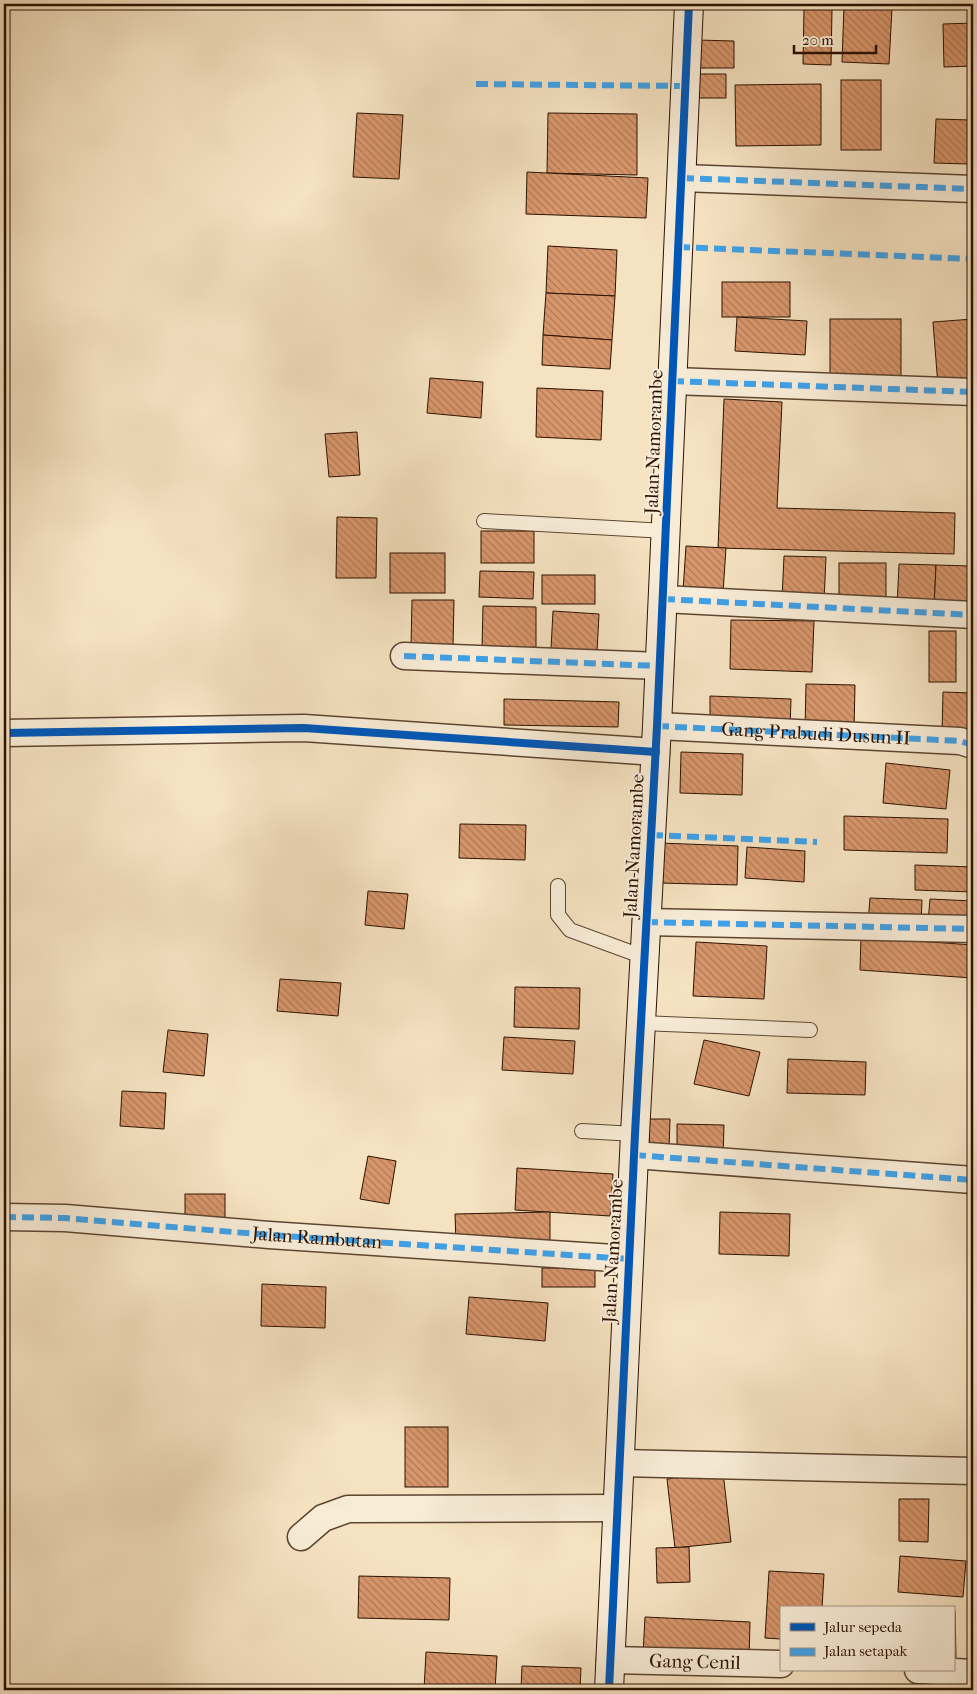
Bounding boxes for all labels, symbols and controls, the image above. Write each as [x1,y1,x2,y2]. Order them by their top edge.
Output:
scale bar [794,22,877,54]
text: 20 m [802,31,834,49]
street label: Jalan Namorambe [640,369,668,517]
street label: Gang Prabudi Dusun II [721,718,911,750]
street label: Jalan Namorambe [619,773,649,921]
street label: Jalan Namorambe [598,1178,628,1326]
street label: Jalan Rambutan [249,1222,383,1254]
legend [780,1606,954,1672]
text: Jalur sepeda [823,1618,903,1636]
text: Jalan setapak [823,1642,908,1660]
street label: Gang Cenil [649,1650,741,1674]

